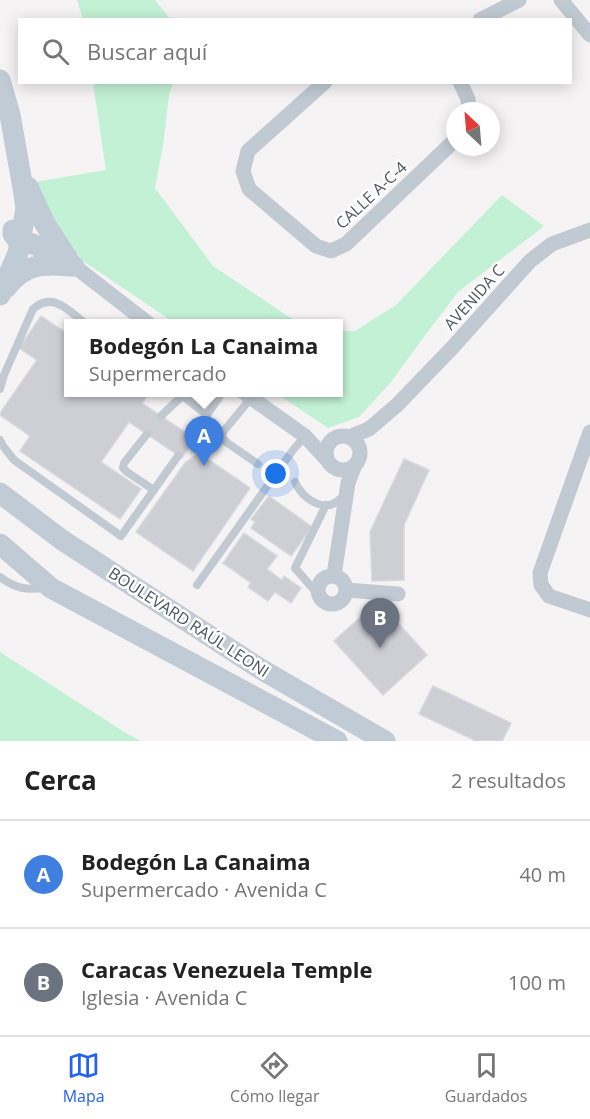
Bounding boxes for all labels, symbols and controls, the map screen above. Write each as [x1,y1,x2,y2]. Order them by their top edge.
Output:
search box [18,18,572,84]
icon: search [39,35,72,68]
text: Buscar aquí [87,36,207,66]
north arrow [446,102,500,156]
street label: CALLE A-C-4 [331,156,411,234]
street label: AVENIDA C [439,260,509,334]
popup [64,319,343,397]
text: Bodegón La Canaima [89,330,318,360]
text: Supermercado [89,360,226,387]
pin: A [184,416,224,466]
your location [261,459,290,488]
street label: BOULEVARD RAÚL LEONI [104,562,274,682]
pin: B [360,598,400,648]
text: Cerca [24,762,97,798]
text: 2 resultados [451,767,566,794]
text: Bodegón La Canaima [81,846,311,876]
text: A [37,861,50,888]
text: 40 m [519,861,566,888]
text: Supermercado · Avenida C [81,876,327,903]
text: Caracas Venezuela Temple [81,954,372,984]
text: B [37,969,50,996]
text: 100 m [508,969,566,996]
text: Iglesia · Avenida C [81,984,247,1011]
tab: Mapa [63,1049,105,1107]
tab: Cómo llegar [230,1049,319,1107]
tab: Guardados [445,1049,527,1107]

